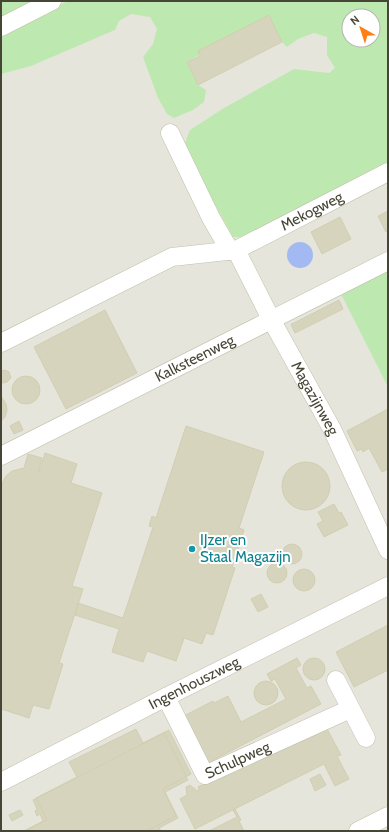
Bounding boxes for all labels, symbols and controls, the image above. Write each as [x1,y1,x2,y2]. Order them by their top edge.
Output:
north arrow [341,8,381,48]
text: N [347,12,362,28]
street label: Mekogweg [278,187,347,235]
street label: Kalksteenweg [152,331,238,386]
street label: Magazijnweg [287,358,343,438]
place label: IJzer en Staal Magazijn [200,531,291,566]
marker: IJzer en Staal Magazijn [187,544,197,554]
street label: Ingenhouszweg [146,652,243,713]
street label: Schulpweg [202,737,273,783]

